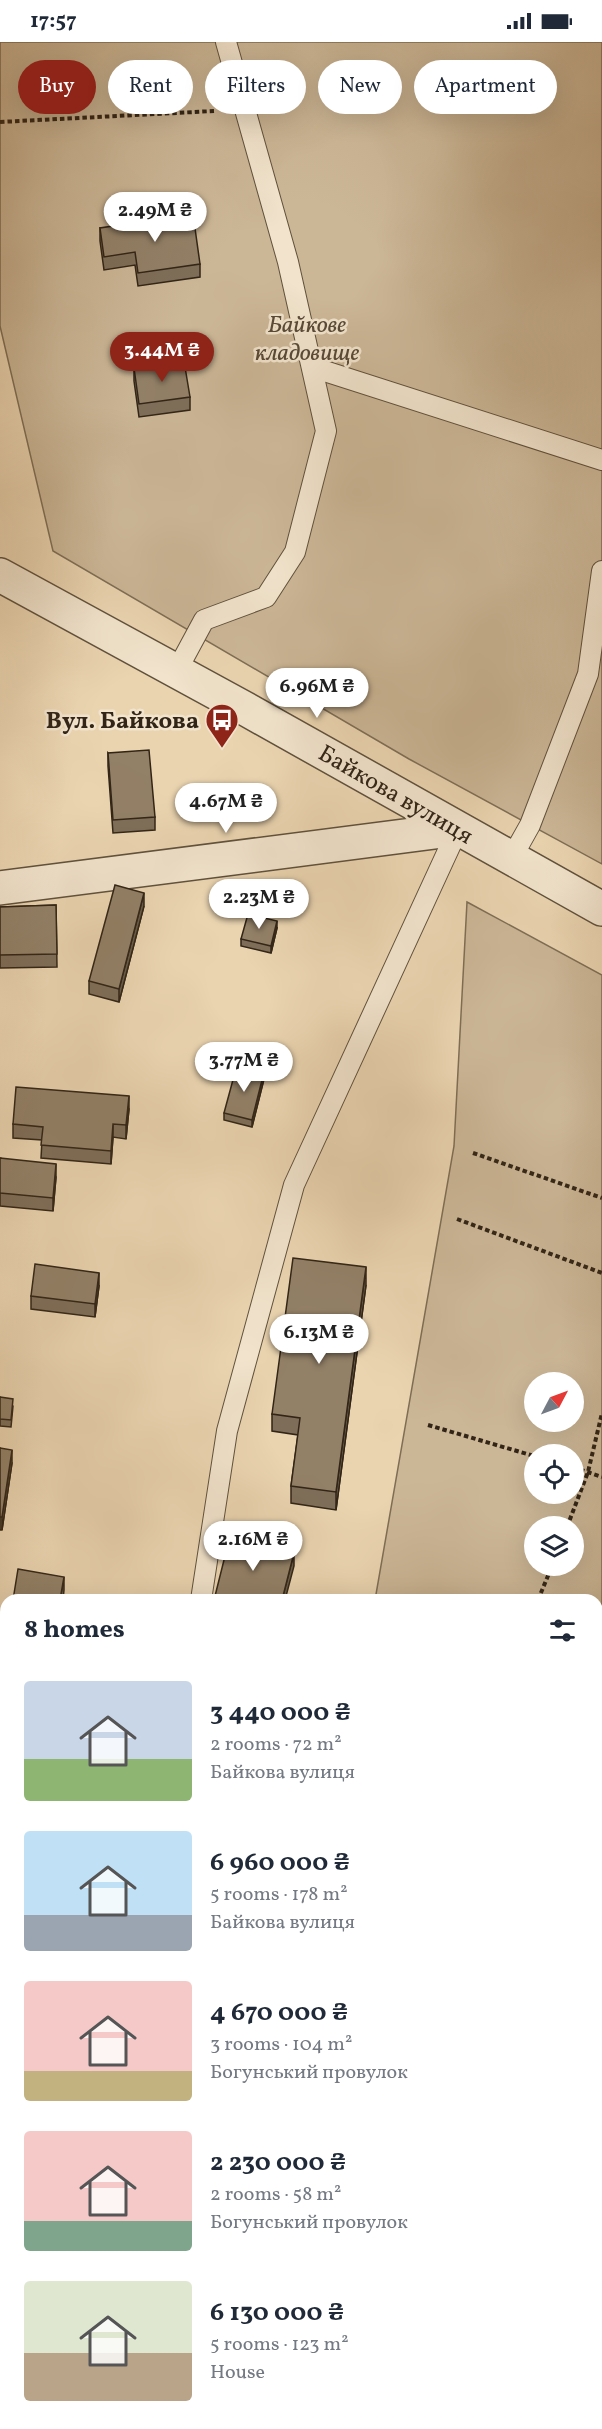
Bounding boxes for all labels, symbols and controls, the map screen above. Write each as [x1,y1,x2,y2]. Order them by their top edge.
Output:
text: 17:57 [30,6,77,37]
chip: Buy [18,60,96,114]
chip: Rent [108,60,193,114]
chip: Filters [205,60,306,114]
chip: New [318,60,402,114]
chip: Apartment [414,60,557,114]
pin: 2.49M ₴ [100,192,210,243]
text: 2.49M ₴ [118,197,192,225]
park label: Байкове кладовище [255,309,360,371]
pin: 3.44M ₴ [107,332,217,383]
text: 3.44M ₴ [124,337,200,365]
pin: 6.96M ₴ [262,668,372,719]
text: 6.96M ₴ [280,673,354,701]
bus stop icon: Вул. Байкова [204,702,240,749]
place label: Вул. Байкова [46,705,199,739]
street label: Байкова вулиця [311,737,479,854]
pin: 4.67M ₴ [171,783,281,834]
text: 4.67M ₴ [189,788,263,816]
pin: 2.23M ₴ [204,879,314,930]
text: 2.23M ₴ [223,884,295,912]
pin: 3.77M ₴ [189,1042,299,1093]
text: 3.77M ₴ [209,1047,279,1075]
pin: 6.13M ₴ [264,1314,374,1365]
text: 6.13M ₴ [284,1319,354,1347]
north arrow [524,1372,584,1432]
map controls [524,1372,584,1576]
button: locate [524,1444,584,1504]
button: layers [524,1516,584,1576]
pin: 2.16M ₴ [198,1521,308,1572]
text: 2.16M ₴ [218,1526,288,1554]
text: 8 homes [24,1612,125,1648]
icon: filters [546,1614,579,1647]
text: 3 440 000 ₴ [210,1695,351,1731]
icon: home [72,1705,144,1777]
text: 2 rooms · 72 m² [210,1731,342,1759]
text: Байкова вулиця [210,1759,355,1787]
text: 6 960 000 ₴ [210,1845,350,1881]
icon: home [72,1855,144,1927]
text: 5 rooms · 178 m² [210,1881,348,1909]
text: Байкова вулиця [210,1909,355,1937]
text: 4 670 000 ₴ [210,1995,348,2031]
icon: home [72,2005,144,2077]
text: 3 rooms · 104 m² [210,2031,352,2059]
text: Богунський провулок [210,2059,408,2087]
text: 2 230 000 ₴ [210,2145,346,2181]
icon: home [72,2155,144,2227]
text: 2 rooms · 58 m² [210,2181,341,2209]
text: Богунський провулок [210,2209,408,2237]
text: 6 130 000 ₴ [210,2295,344,2331]
icon: home [72,2305,144,2377]
text: 5 rooms · 123 m² [210,2331,349,2359]
text: House [210,2359,265,2387]

